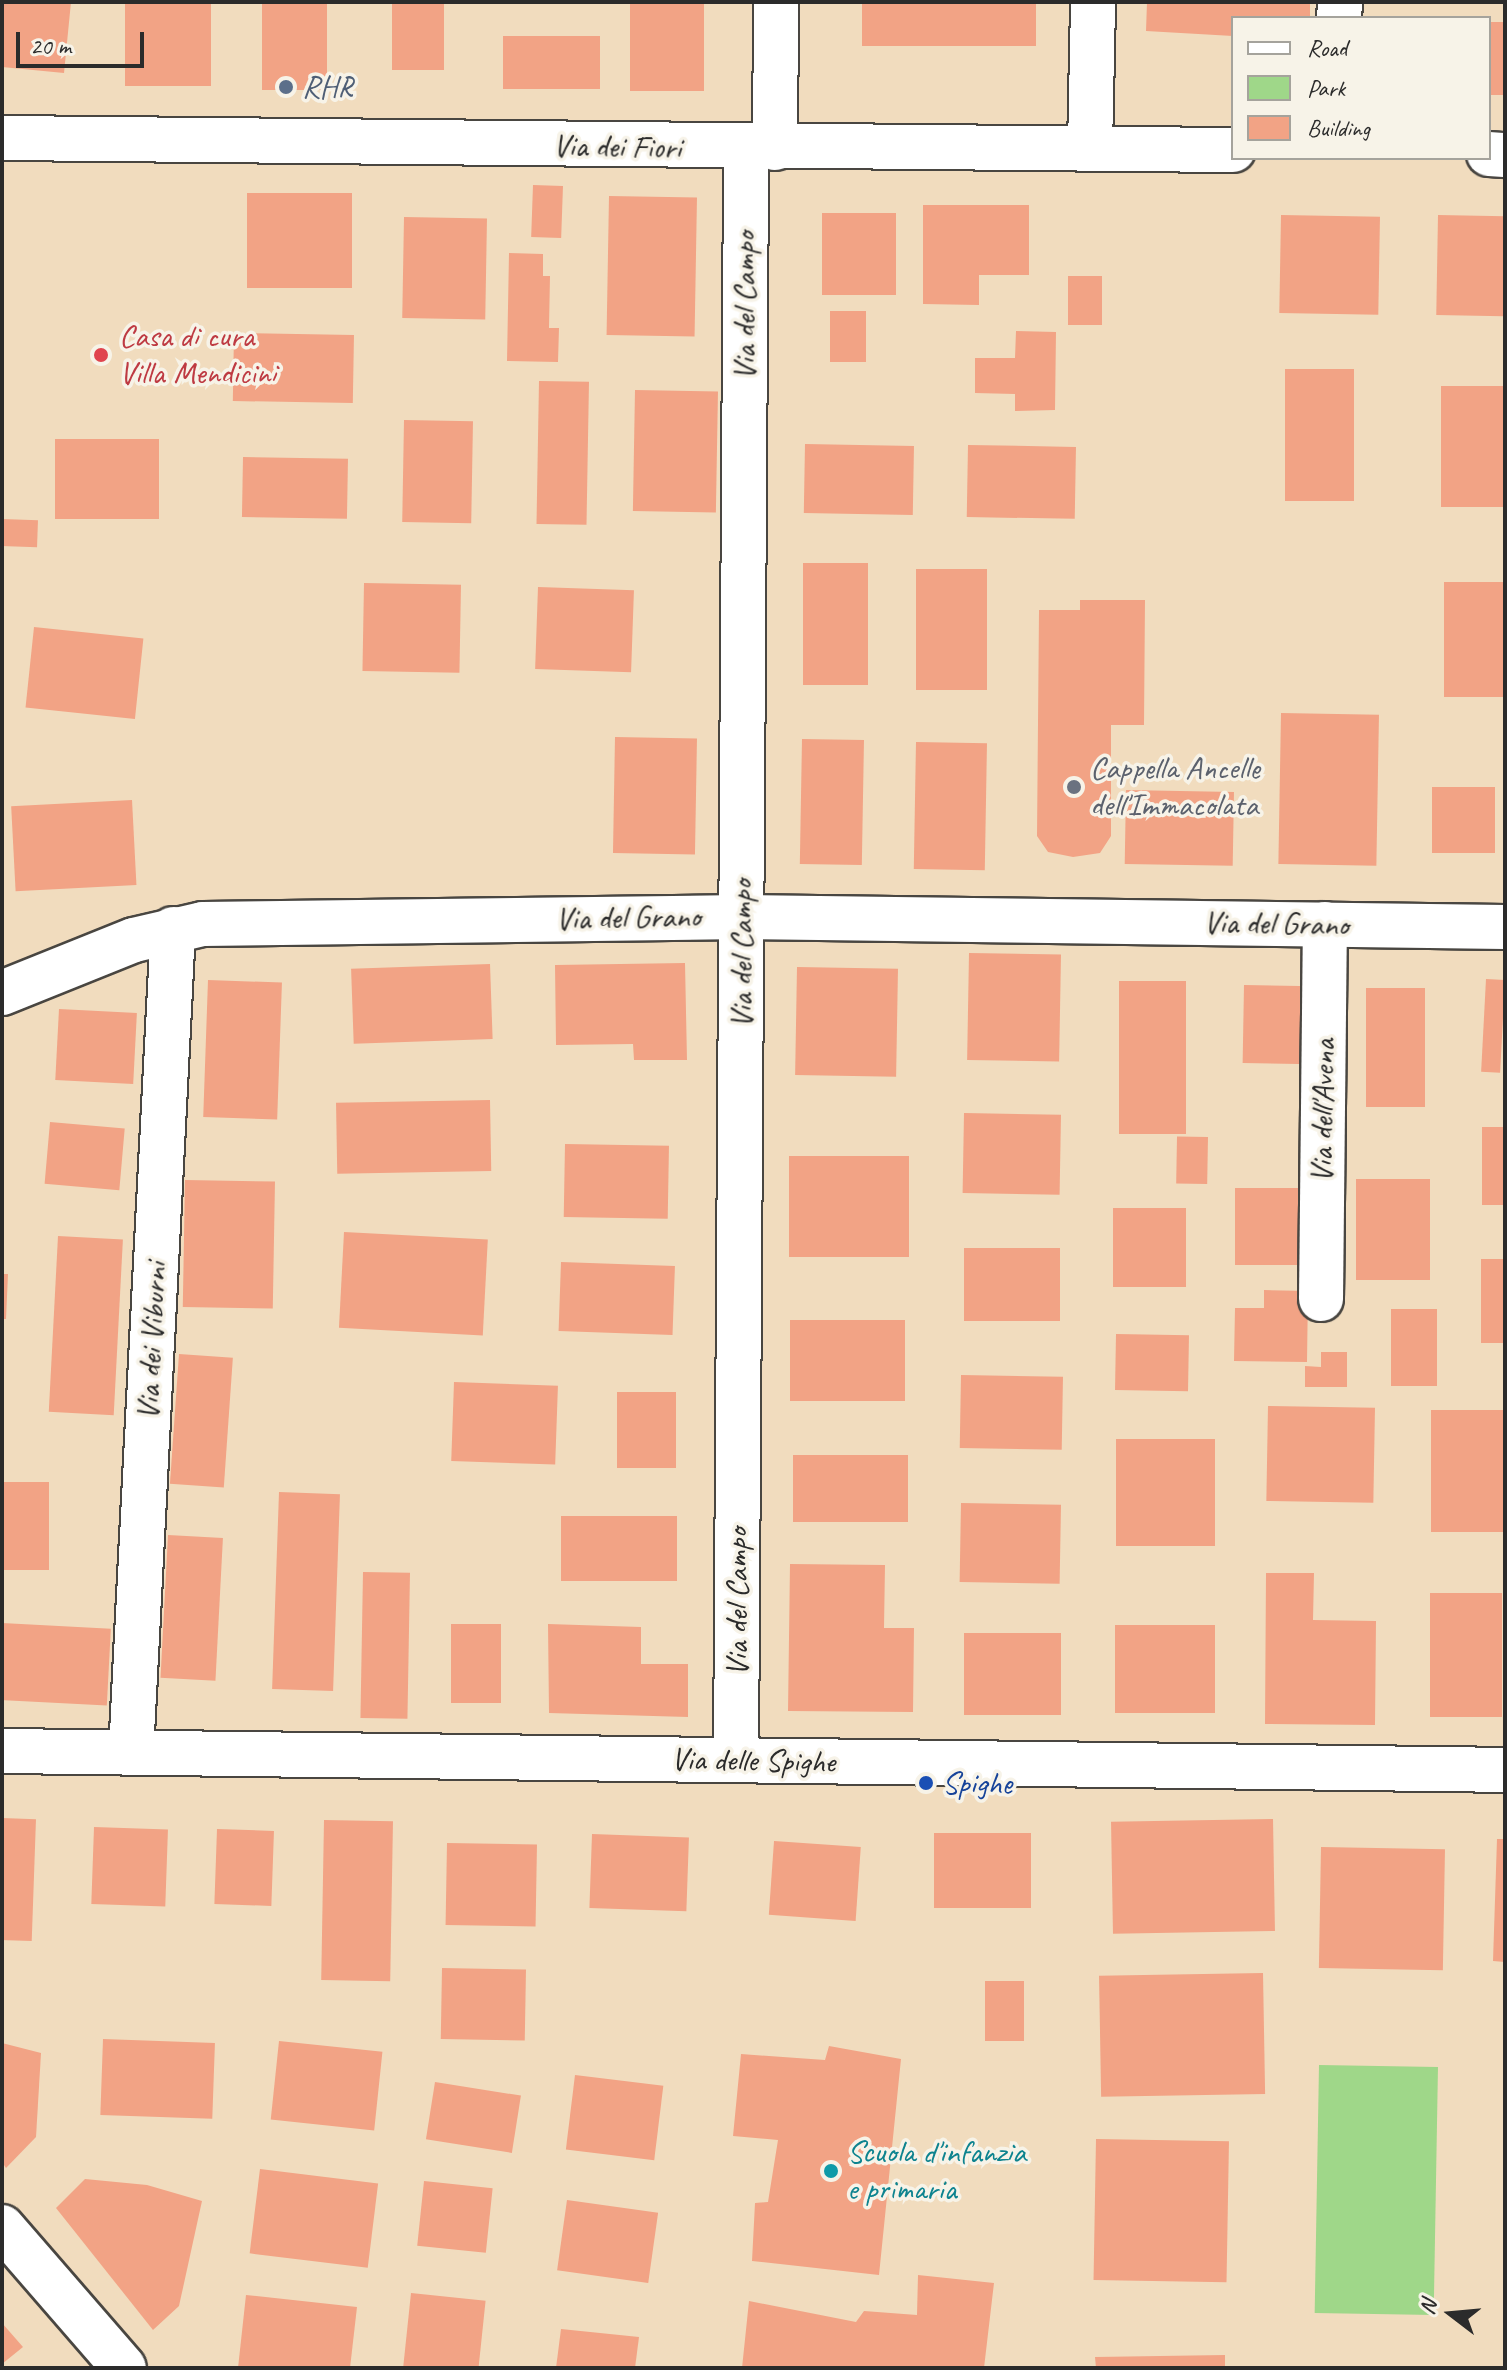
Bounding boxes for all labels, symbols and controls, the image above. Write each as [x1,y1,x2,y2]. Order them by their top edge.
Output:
scale bar [20,16,148,66]
legend [1231,16,1491,160]
text: 20 m [30,31,71,61]
text: Road [1307,33,1347,63]
place label: RHR [302,68,353,106]
text: Park [1307,73,1345,103]
marker: RHR [277,78,295,96]
text: Building [1307,113,1370,143]
street label: Via dei Fiori [552,127,682,167]
street label: Via del Campo [726,232,764,380]
place label: Casa di cura Villa Mendicini [119,318,277,393]
marker: Casa di cura Villa Mendicini [90,344,112,366]
place label: Cappella Ancelle dell'Immacolata [1090,750,1258,825]
marker: Cappella Ancelle dell'Immacolata [1065,778,1083,796]
street label: Via del Campo [723,880,761,1028]
street label: Via del Grano [555,898,701,938]
street label: Via del Grano [1203,904,1349,944]
street label: Via dell'Avena [1303,1039,1343,1183]
street label: Via dei Viburni [129,1261,175,1421]
street label: Via del Campo [718,1528,756,1676]
street label: Via delle Spighe [671,1740,835,1782]
place label: Spighe [942,1764,1012,1802]
marker: Spighe [917,1774,935,1792]
place label: Scuola d'infanzia e primaria [847,2134,1026,2209]
marker: Scuola d'infanzia e primaria [822,2162,840,2180]
north arrow [1411,2274,1491,2354]
text: N [1413,2297,1443,2318]

